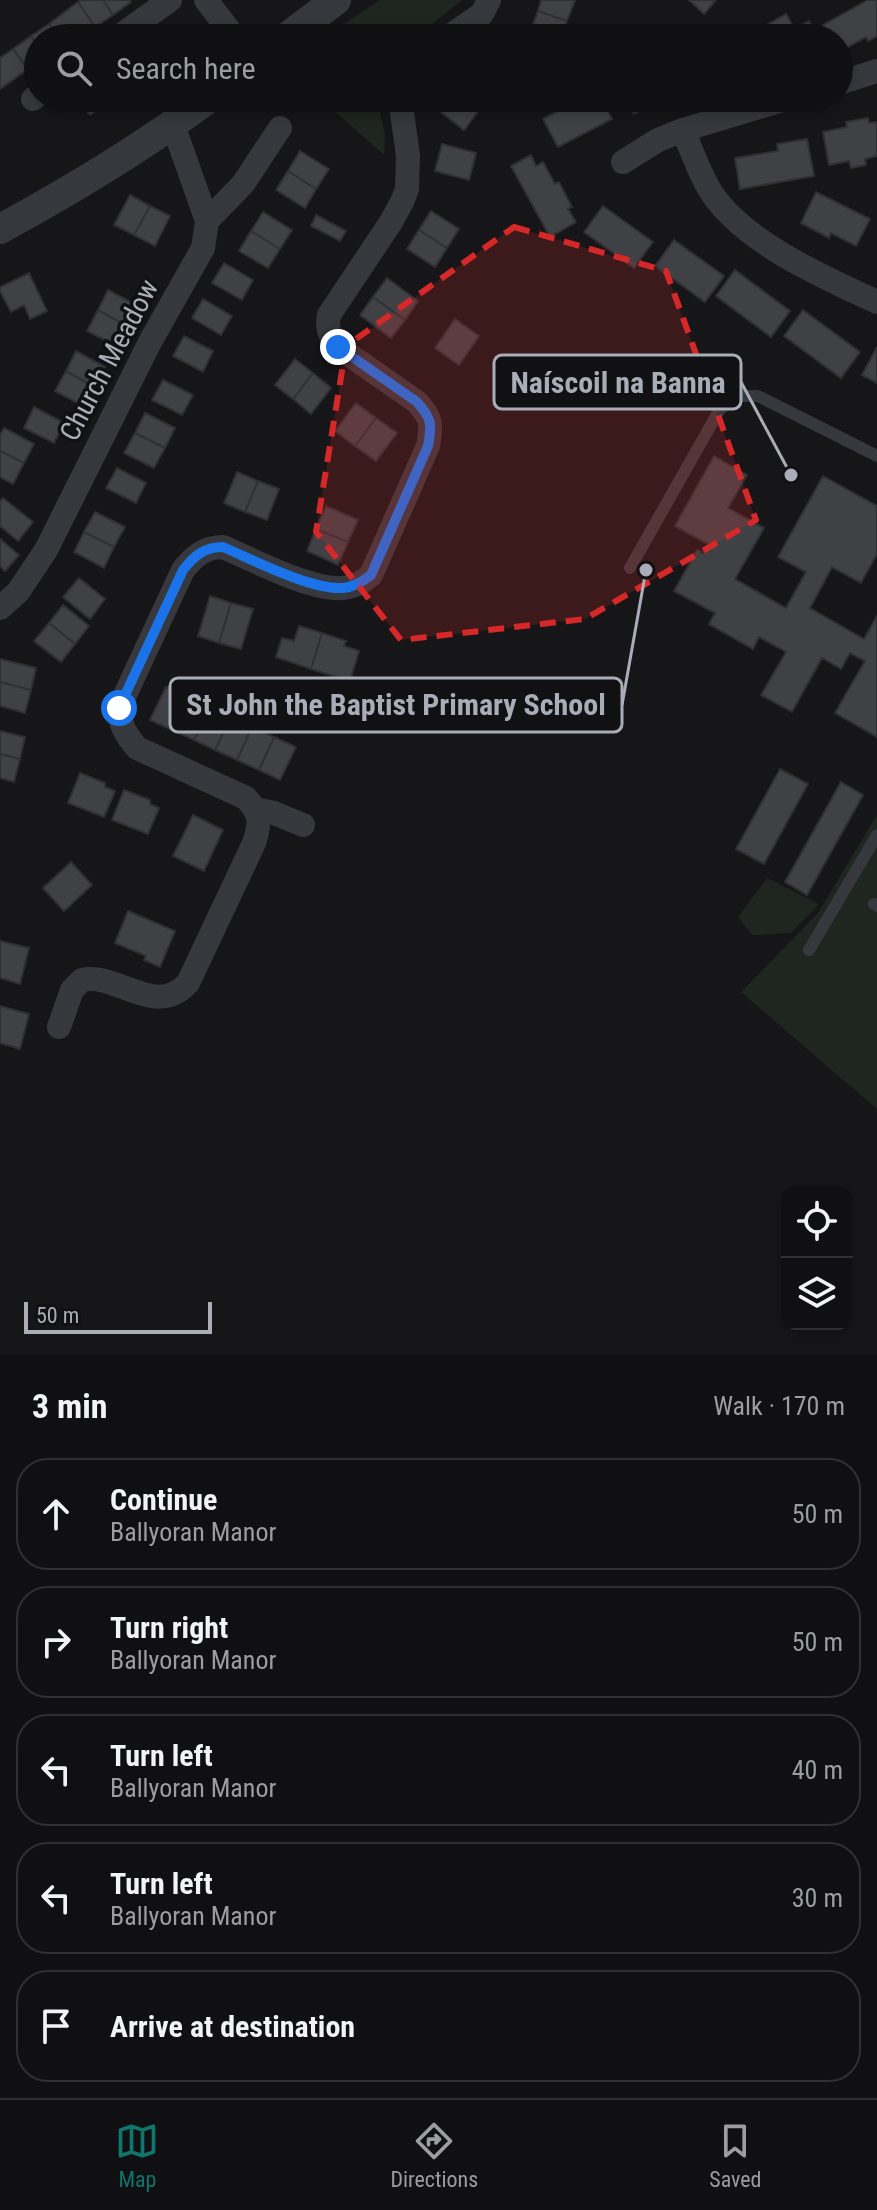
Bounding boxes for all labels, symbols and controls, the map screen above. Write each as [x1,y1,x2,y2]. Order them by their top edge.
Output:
search box [24,24,853,112]
icon: search [52,46,96,90]
text: Search here [116,51,256,86]
street label: Church Meadow [53,274,165,446]
route end [320,329,356,365]
callout: Naíscoil na Banna [494,355,741,409]
text: Naíscoil na Banna [510,365,726,400]
callout: St John the Baptist Primary School [170,678,622,732]
text: St John the Baptist Primary School [186,687,606,722]
route start [101,690,137,726]
map controls [781,1186,853,1330]
button: locate [781,1186,853,1258]
button: layers [781,1258,853,1330]
scale bar [24,1298,212,1334]
text: 50 m [36,1303,79,1328]
text: 3 min [32,1386,108,1426]
text: Walk · 170 m [713,1391,845,1421]
text: Continue [110,1482,217,1517]
icon: ahead [34,1492,78,1536]
text: 50 m [792,1499,843,1529]
text: Ballyoran Manor [110,1517,276,1547]
text: Turn right [110,1610,228,1645]
icon: right [34,1620,78,1664]
text: 50 m [792,1627,843,1657]
text: Ballyoran Manor [110,1645,276,1675]
text: Turn left [110,1738,213,1773]
icon: left [34,1748,78,1792]
text: 40 m [792,1755,843,1785]
text: Ballyoran Manor [110,1773,276,1803]
text: Turn left [110,1866,213,1901]
icon: left [34,1876,78,1920]
text: 30 m [792,1883,843,1913]
text: Ballyoran Manor [110,1901,276,1931]
icon: arrive [34,2004,78,2048]
text: Arrive at destination [110,2009,355,2044]
tab: Map [115,2119,159,2192]
tab: Directions [390,2119,478,2192]
tab: Saved [709,2119,762,2192]

